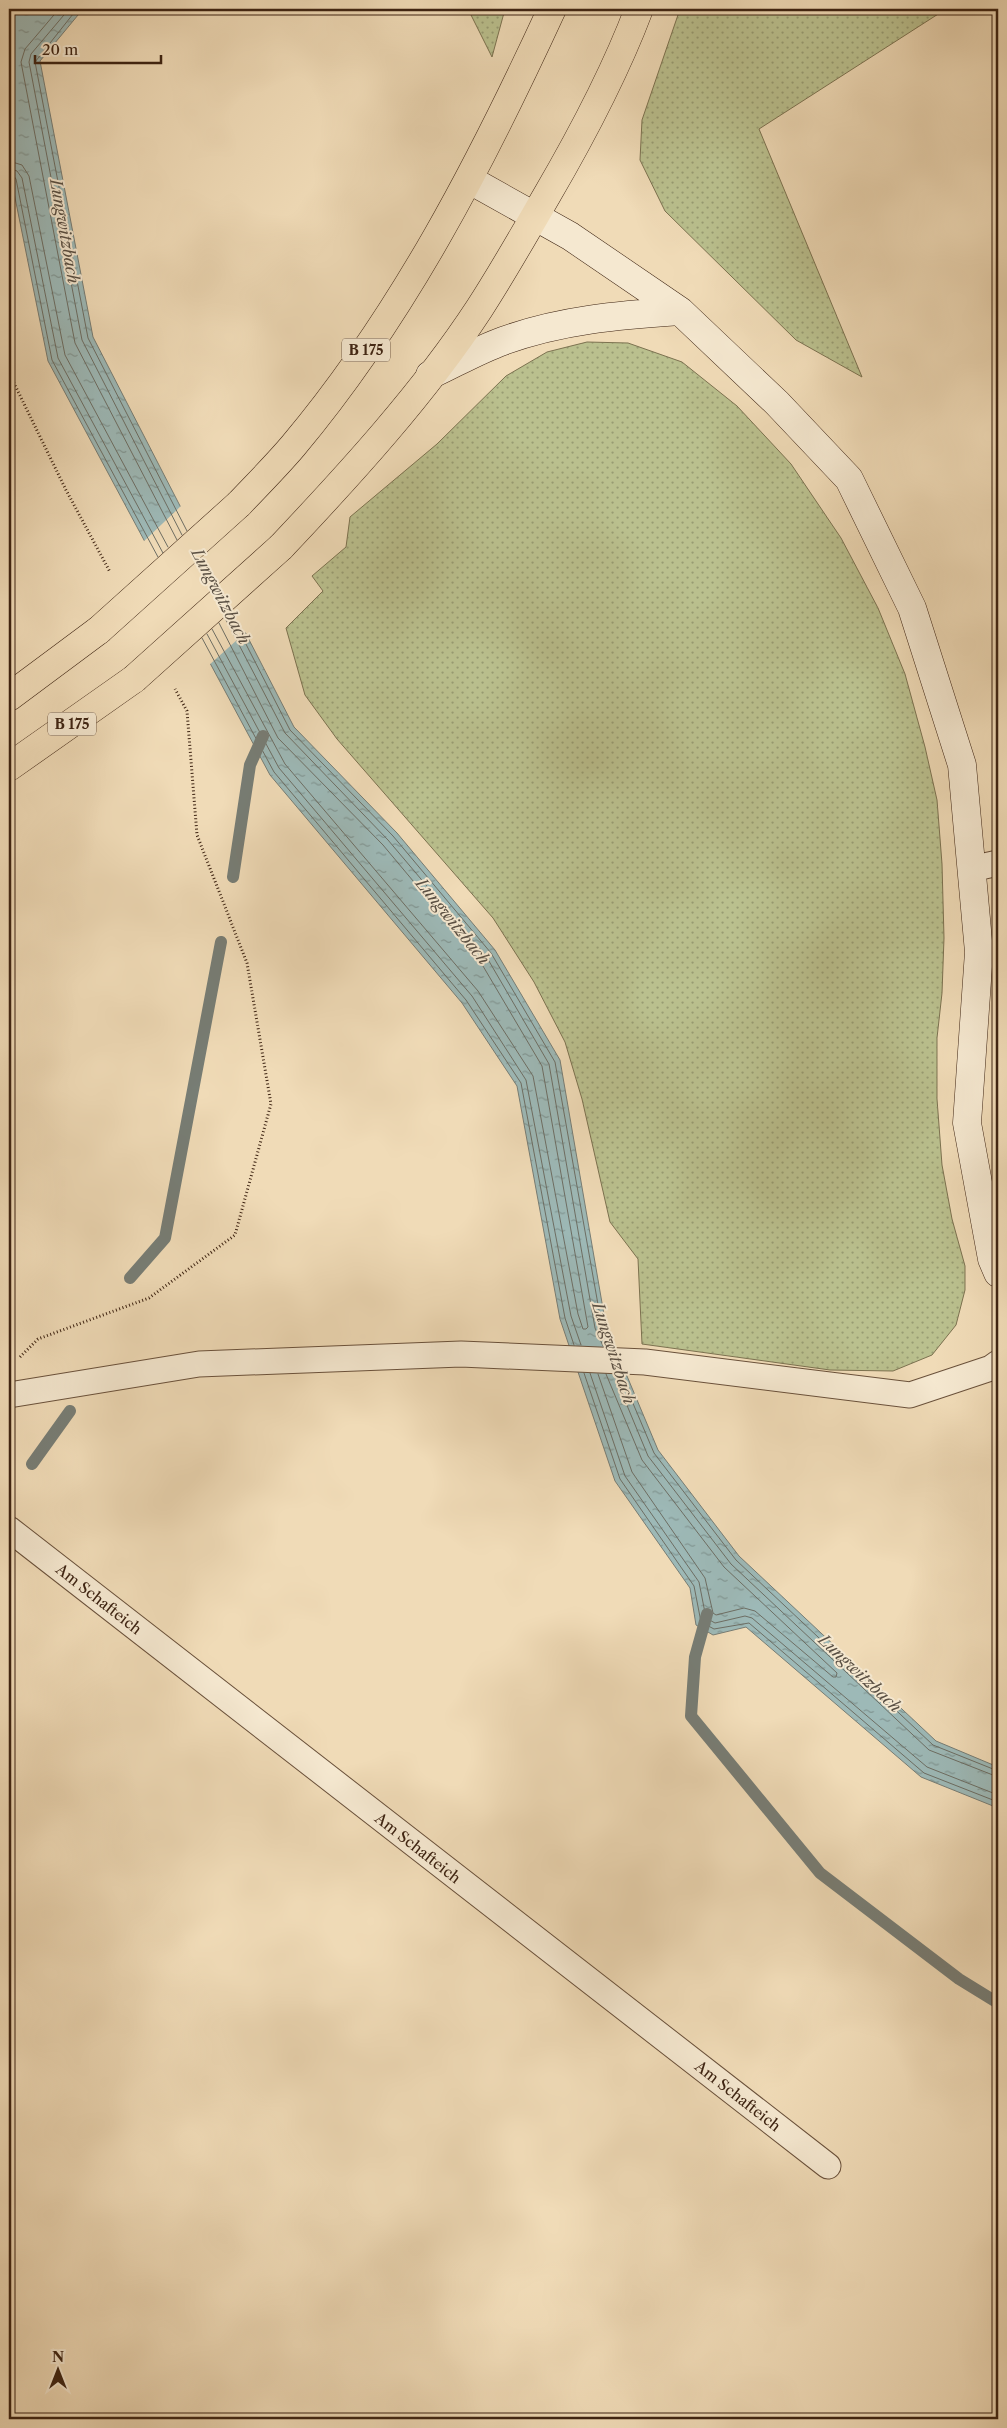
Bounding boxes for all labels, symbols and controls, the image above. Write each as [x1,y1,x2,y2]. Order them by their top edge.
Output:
scale bar [35,32,161,64]
text: 20 m [42,40,78,59]
water label: Lungwitzbach [46,175,84,285]
road number: B 175 [342,338,390,362]
water label: Lungwitzbach [186,543,255,647]
road number: B 175 [48,712,96,736]
water label: Lungwitzbach [411,872,494,968]
water label: Lungwitzbach [588,1298,640,1406]
street label: Am Schafteich [51,1559,146,1639]
water label: Lungwitzbach [813,1628,905,1716]
street label: Am Schafteich [370,1808,465,1888]
street label: Am Schafteich [690,2056,785,2136]
north arrow [32,2346,82,2396]
text: N [52,2348,64,2366]

